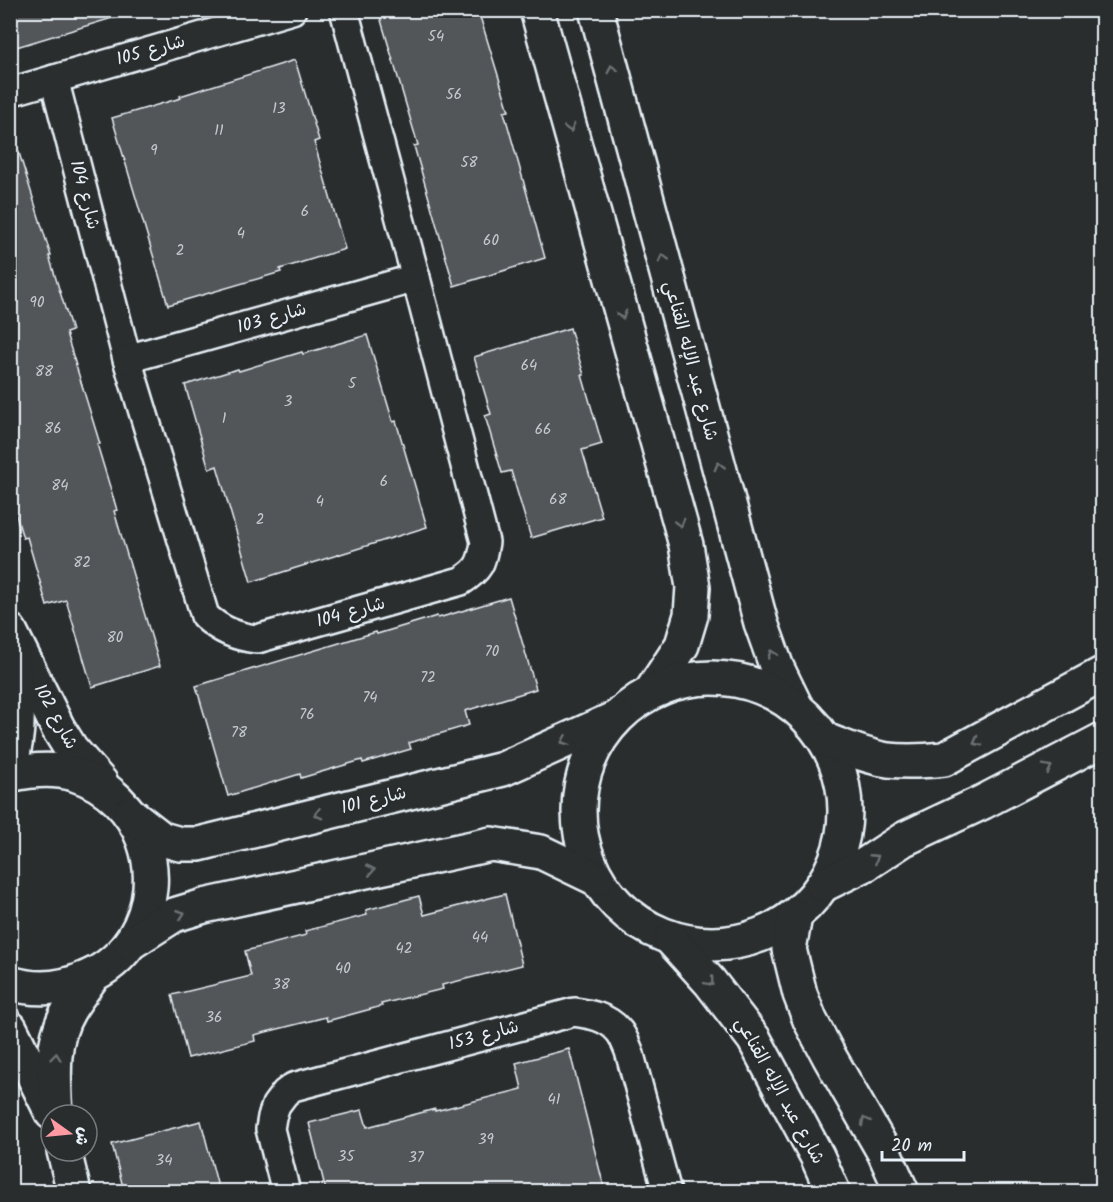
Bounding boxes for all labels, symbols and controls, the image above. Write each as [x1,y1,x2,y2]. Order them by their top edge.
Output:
house number: 54 [428,25,444,49]
street label: شارع 105 [113,27,189,75]
one-way arrow [607,64,619,75]
house number: 56 [446,83,462,107]
house number: 13 [272,97,286,121]
house number: 11 [214,119,224,143]
one-way arrow [563,122,575,132]
house number: 9 [150,139,158,163]
house number: 58 [460,151,479,175]
street label: شارع 104 [61,157,107,233]
house number: 6 [301,200,309,224]
house number: 4 [237,222,245,246]
house number: 60 [483,229,499,253]
house number: 2 [176,239,184,263]
one-way arrow [657,253,670,263]
street label: شارع عبد الإله القناعي [655,278,725,444]
house number: 90 [30,291,45,315]
street label: شارع 103 [234,295,310,343]
one-way arrow [615,309,627,320]
house number: 64 [521,354,537,378]
house number: 88 [35,360,54,384]
house number: 5 [348,372,357,396]
house number: 3 [284,390,293,414]
house number: 1 [222,407,227,431]
house number: 86 [44,417,62,441]
house number: 66 [535,418,551,442]
one-way arrow [713,461,726,471]
house number: 6 [380,470,388,494]
house number: 84 [51,474,69,498]
house number: 68 [549,488,568,512]
house number: 4 [316,490,324,514]
house number: 2 [256,508,264,532]
one-way arrow [673,518,685,528]
house number: 82 [73,551,91,575]
street label: شارع 104 [313,589,389,637]
house number: 80 [107,626,124,650]
house number: 70 [485,640,500,664]
one-way arrow [766,649,779,660]
house number: 72 [420,666,436,690]
street label: شارع 102 [25,679,85,755]
house number: 74 [362,686,378,710]
house number: 76 [299,703,315,727]
house number: 78 [231,721,248,745]
one-way arrow [560,733,571,745]
one-way arrow [973,735,983,746]
one-way arrow [1041,764,1052,776]
street label: شارع 101 [338,779,410,823]
one-way arrow [314,807,324,820]
one-way arrow [868,854,879,865]
one-way arrow [365,864,375,877]
one-way arrow [175,908,186,921]
house number: 44 [472,926,488,950]
house number: 42 [396,937,412,961]
house number: 40 [335,957,351,981]
house number: 38 [272,973,291,997]
one-way arrow [703,975,714,986]
house number: 36 [206,1006,222,1030]
street label: شارع عبد الإله القناعي [726,1012,832,1170]
street label: شارع 153 [446,1013,522,1059]
one-way arrow [49,1052,62,1061]
house number: 41 [548,1088,561,1112]
north arrow [39,1103,99,1163]
one-way arrow [861,1117,873,1127]
scale bar [882,1124,964,1162]
text: ش [68,1125,96,1148]
house number: 39 [478,1128,495,1152]
text: 20 m [891,1132,932,1161]
house number: 35 [338,1145,355,1169]
house number: 37 [408,1146,425,1170]
house number: 34 [156,1149,172,1173]

